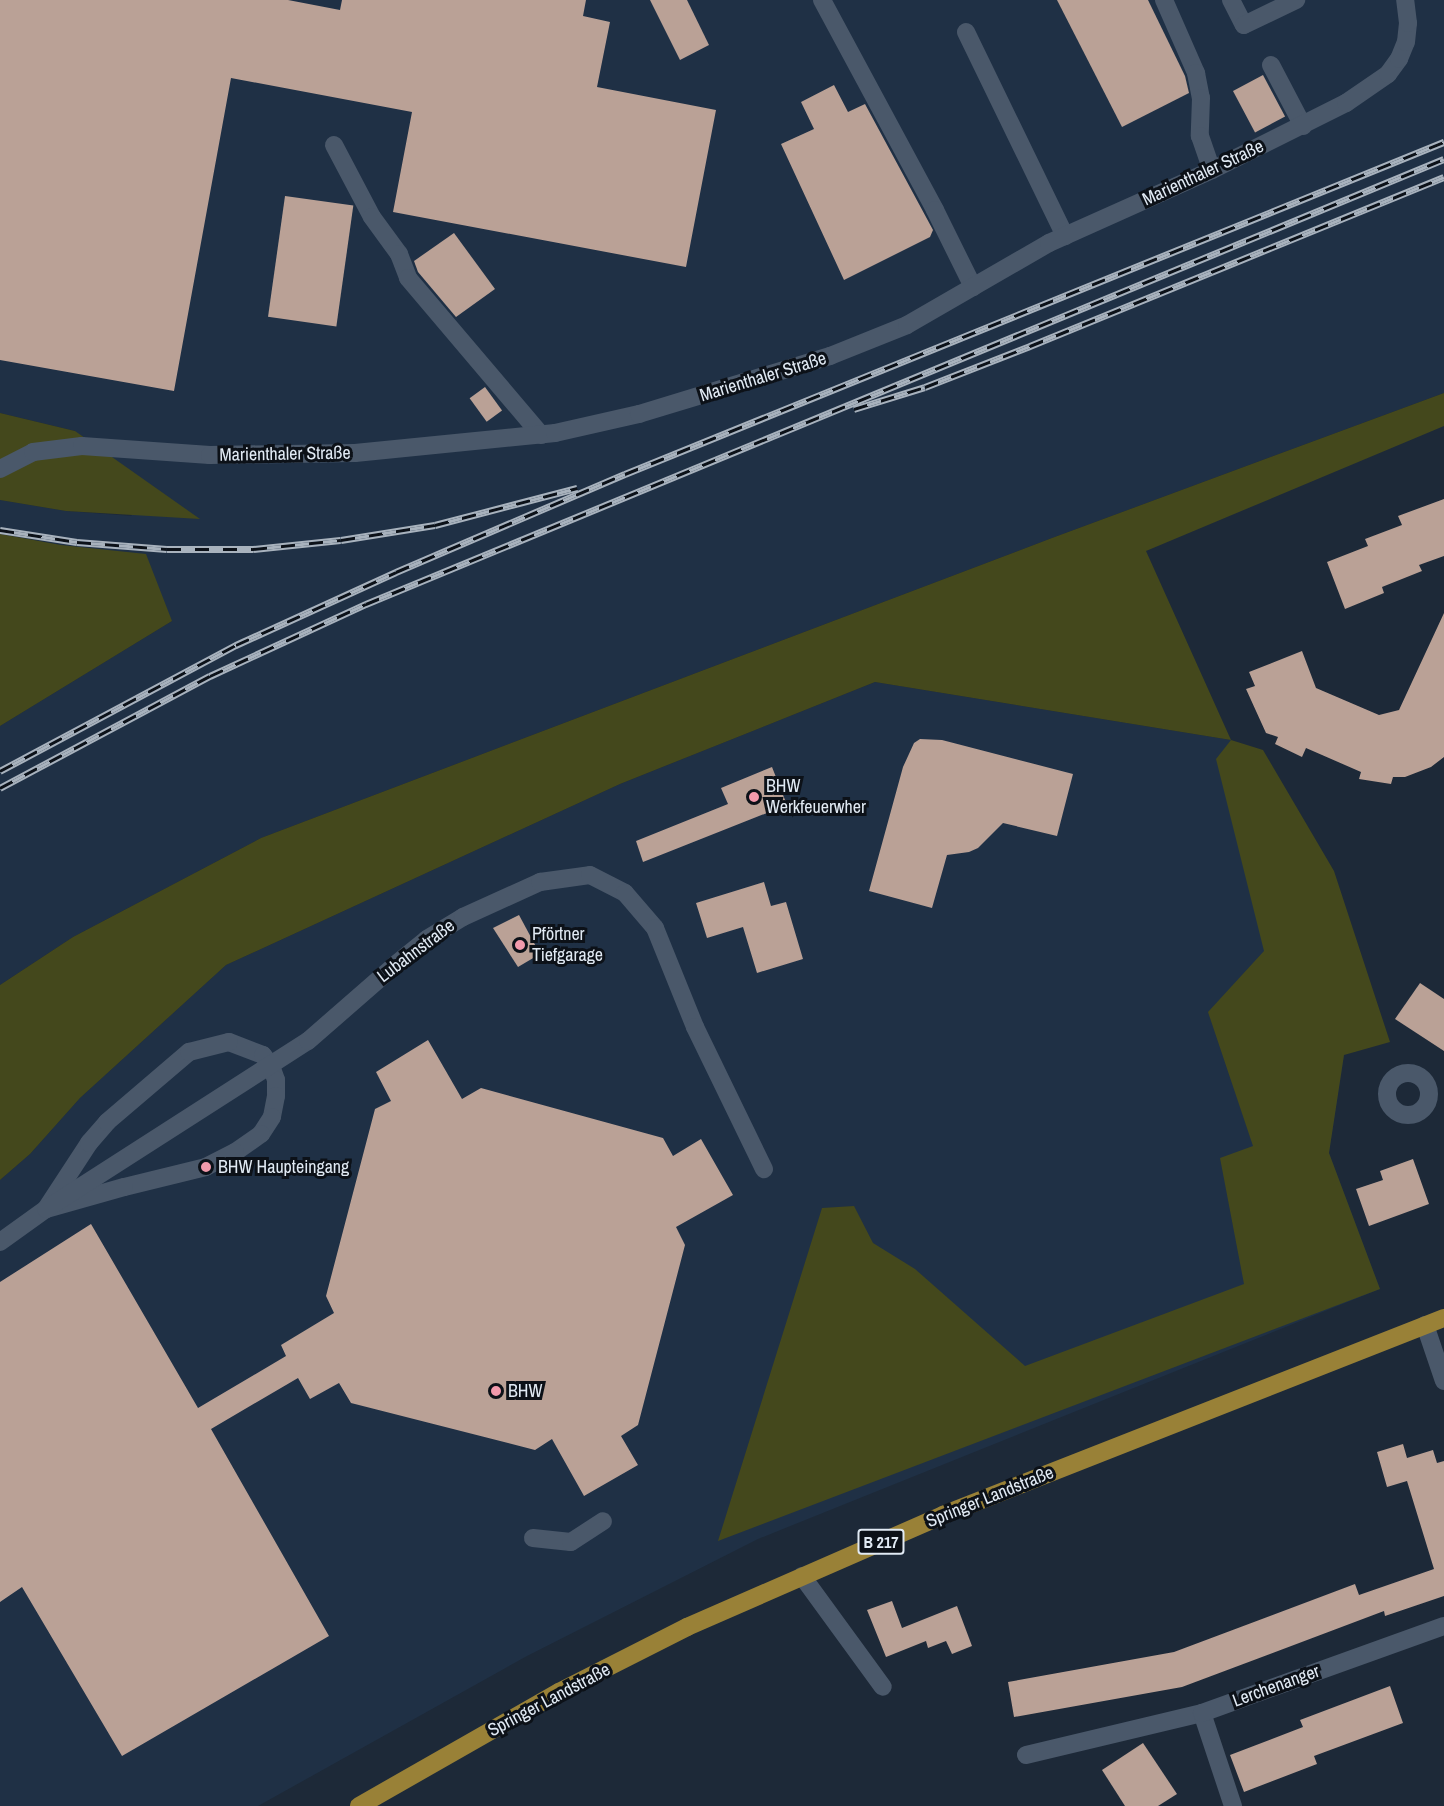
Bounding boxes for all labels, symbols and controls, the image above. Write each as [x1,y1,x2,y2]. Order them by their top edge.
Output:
street label: Marienthaler Straße [1139,135,1267,211]
street label: Marienthaler Straße [697,347,829,407]
street label: Marienthaler Straße [219,442,351,466]
place label: BHW Werkfeuerwher [766,776,866,818]
marker: BHW Werkfeuerwher [747,790,761,804]
street label: Lubahnstraße [373,915,459,987]
place label: Pförtner Tiefgarage [532,924,603,966]
marker: Pförtner Tiefgarage [513,938,527,952]
place label: BHW Haupteingang [218,1156,349,1178]
marker: BHW Haupteingang [199,1160,213,1174]
place label: BHW [508,1380,542,1402]
marker: BHW [489,1384,503,1398]
street label: Springer Landstraße [923,1462,1057,1532]
road number: B 217 [857,1529,905,1555]
street label: Springer Landstraße [484,1659,614,1741]
street label: Lerchenanger [1230,1660,1322,1712]

